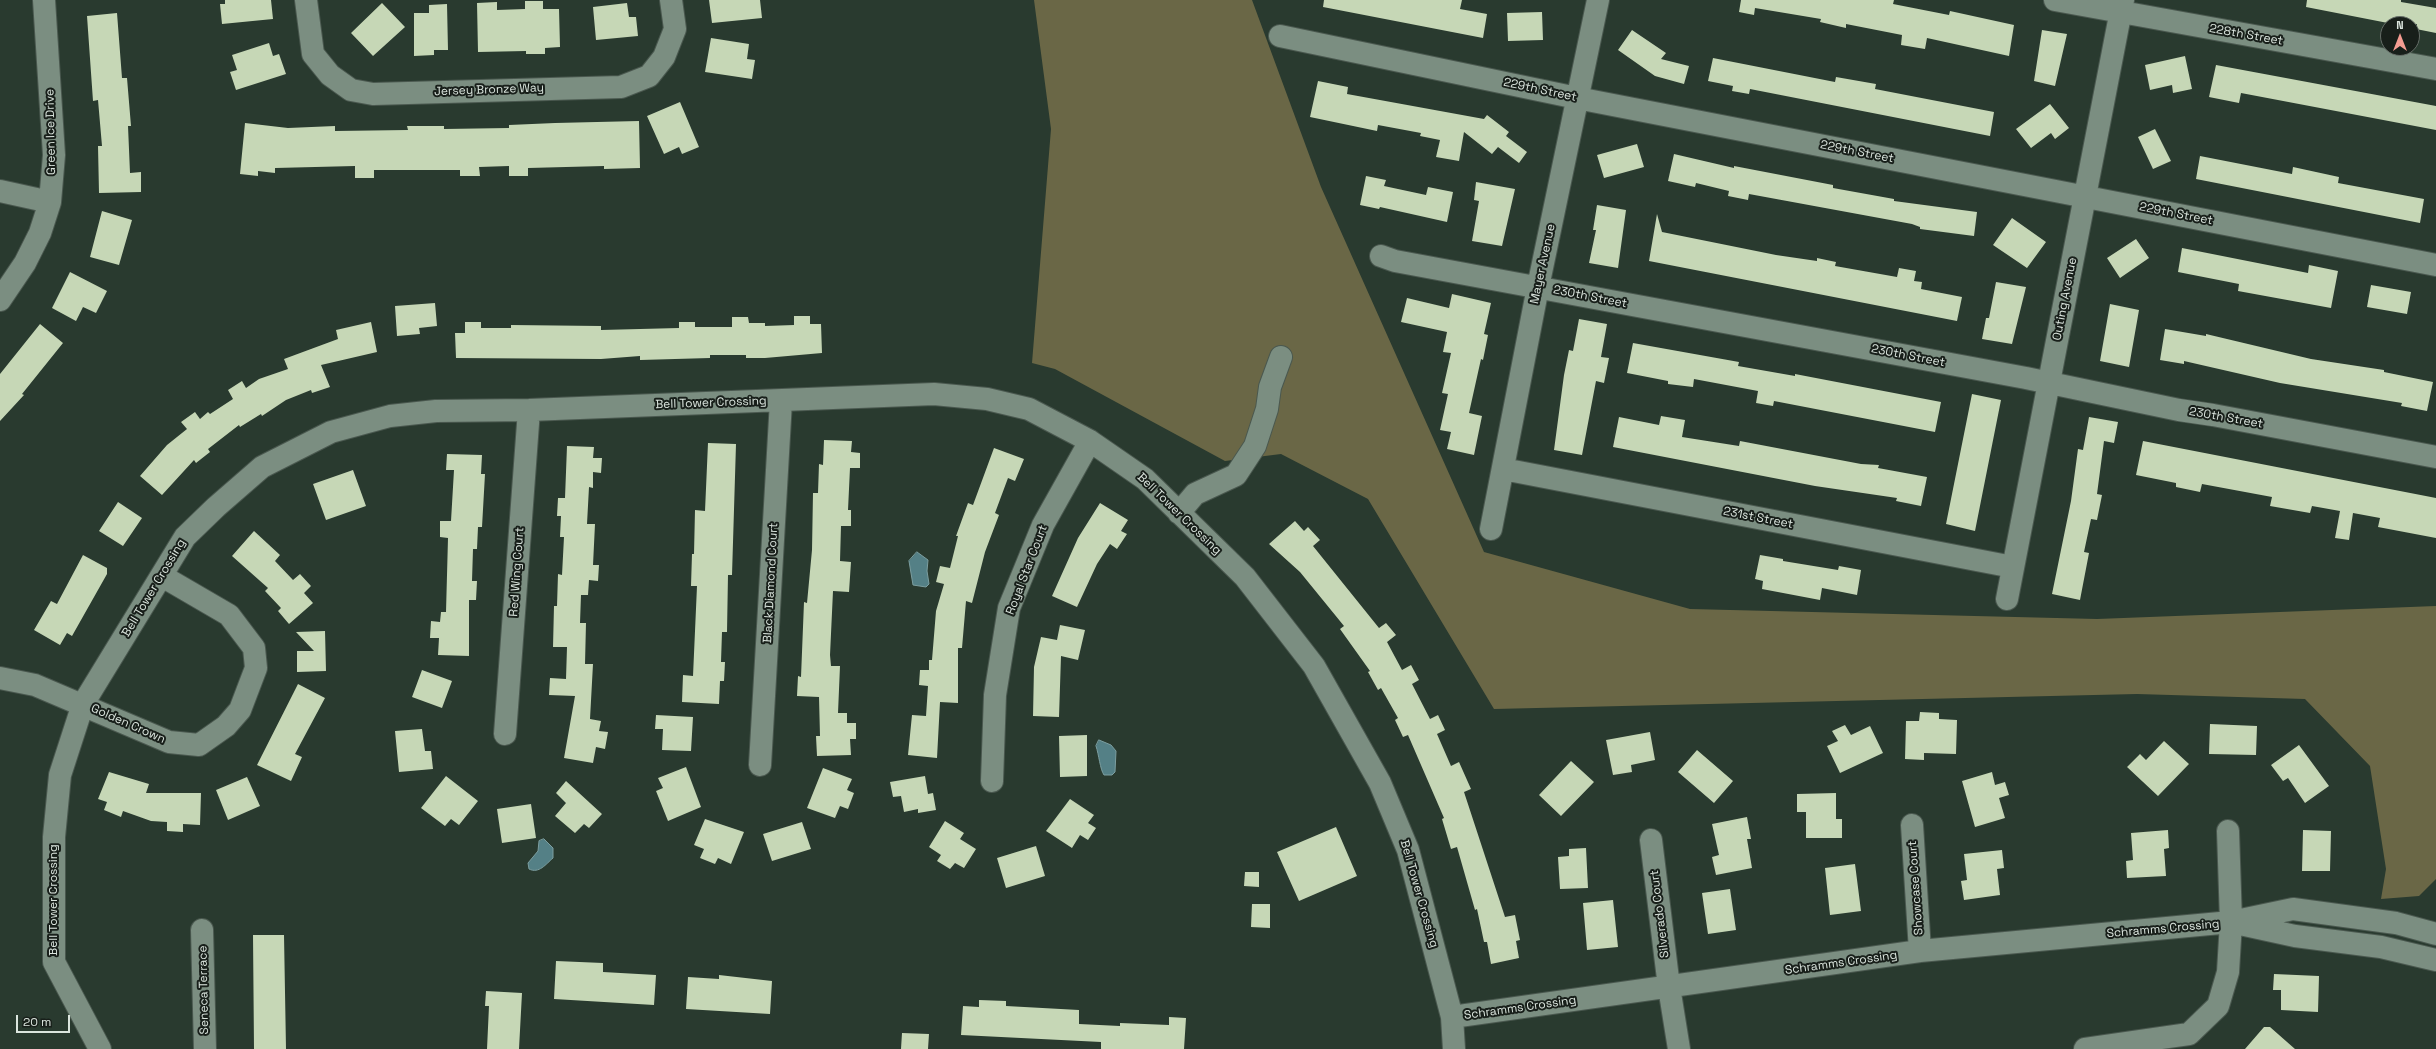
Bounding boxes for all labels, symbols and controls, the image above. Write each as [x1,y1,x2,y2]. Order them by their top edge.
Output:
north arrow [2380,16,2420,56]
text: N [2396,18,2404,32]
street label: 228th Street [2208,21,2284,49]
street label: 229th Street [1502,75,1578,105]
street label: Jersey Bronze Way [434,81,544,99]
street label: Green Ice Drive [43,89,59,175]
street label: 229th Street [1819,138,1895,166]
street label: 229th Street [2138,200,2214,228]
street label: Mayer Avenue [1527,223,1559,305]
street label: Outing Avenue [2050,256,2080,342]
street label: 230th Street [1552,283,1628,311]
street label: 230th Street [1870,342,1946,370]
street label: Bell Tower Crossing [655,394,767,412]
street label: 230th Street [2188,404,2264,432]
street label: Bell Tower Crossing [1134,470,1224,558]
street label: 231st Street [1722,504,1794,532]
street label: Black Diamond Court [761,522,781,644]
street label: Royal Star Court [1003,523,1051,617]
street label: Red Wing Court [507,527,527,617]
street label: Bell Tower Crossing [119,537,189,639]
street label: Golden Crown [89,701,167,747]
street label: Bell Tower Crossing [1397,838,1441,950]
street label: Showcase Court [1906,840,1926,936]
street label: Bell Tower Crossing [47,844,61,956]
street label: Silverado Court [1647,869,1673,959]
street label: Schramms Crossing [2106,917,2220,941]
street label: Seneca Terrace [196,945,212,1035]
street label: Schramms Crossing [1784,948,1898,978]
street label: Schramms Crossing [1463,993,1577,1023]
scale bar [18,1007,72,1033]
text: 20 m [23,1014,51,1030]

